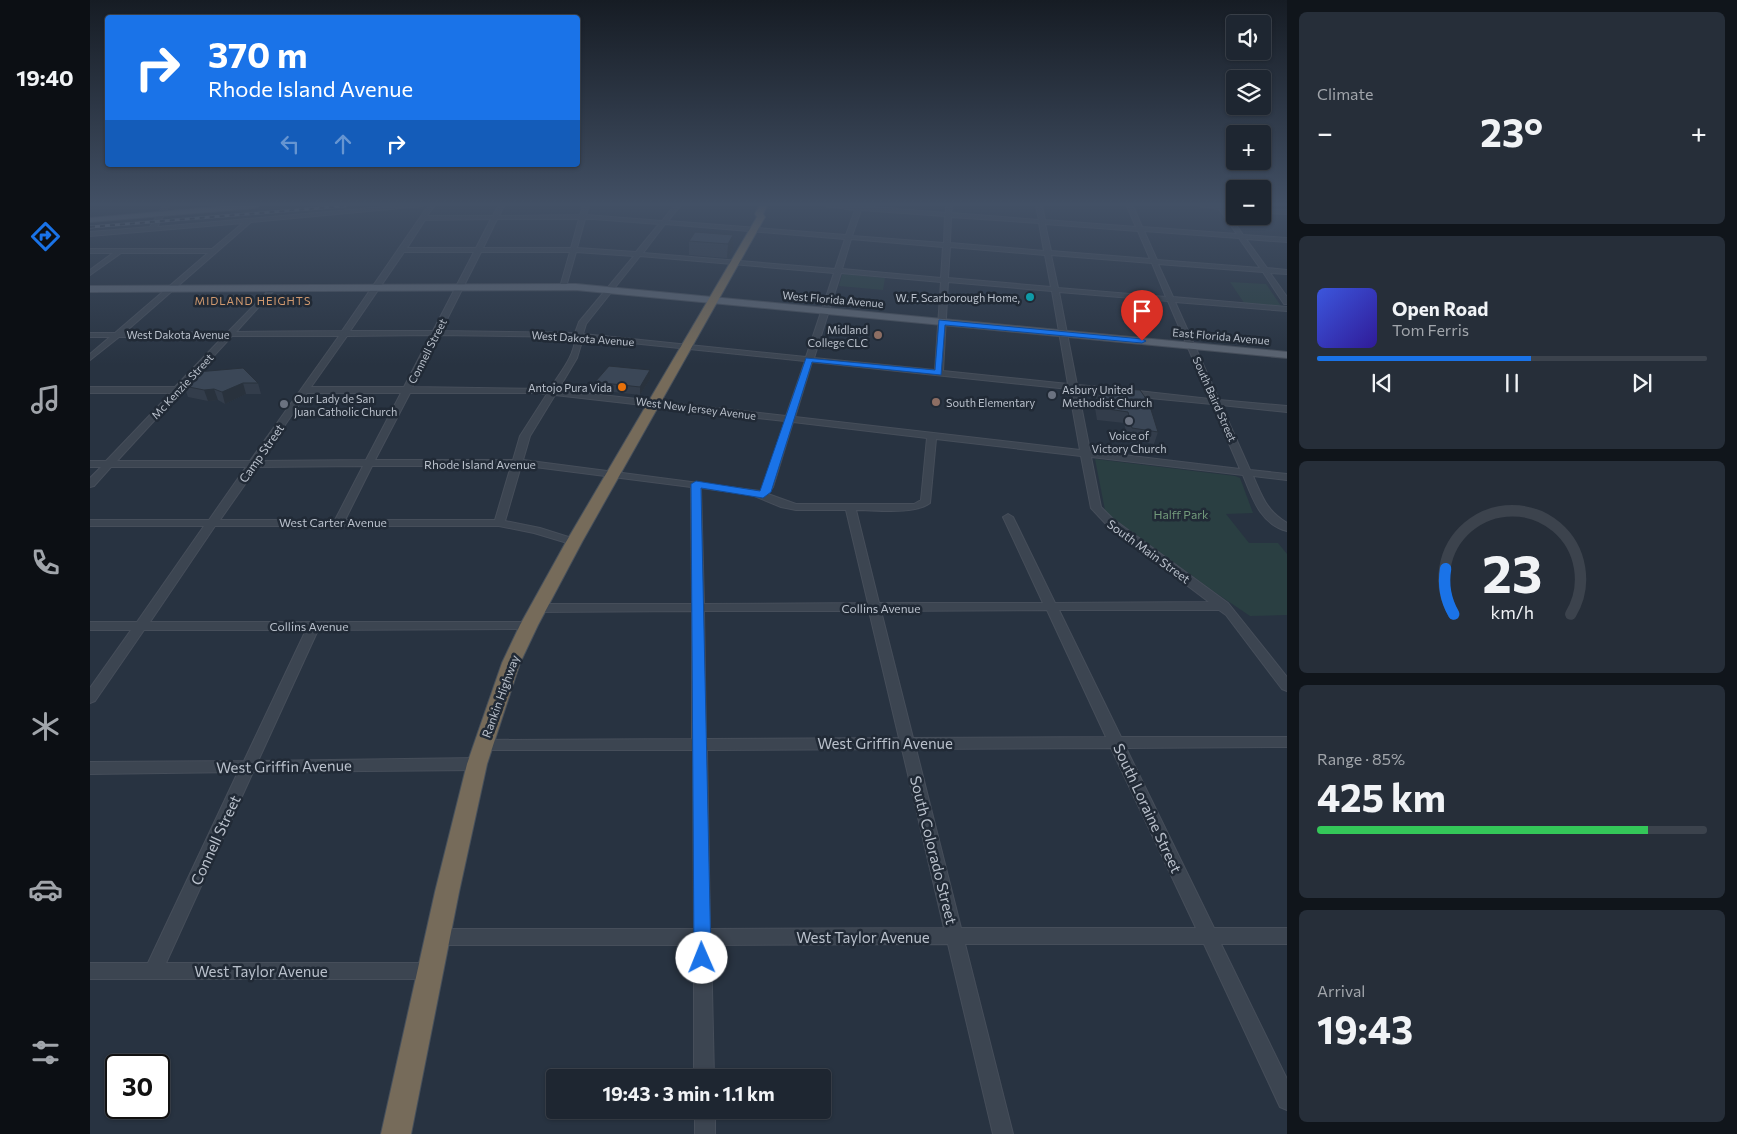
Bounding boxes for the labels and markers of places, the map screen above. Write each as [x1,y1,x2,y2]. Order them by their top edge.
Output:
pin [1121,290,1163,341]
place label: W. F. Scarborough Home, [896,291,1020,304]
marker: W. F. Scarborough Home, [1024,291,1036,303]
place label: Midland College CLC [808,323,868,349]
marker: Midland College CLC [872,329,884,341]
place label: Antojo Pura Vida [528,381,612,394]
marker: Antojo Pura Vida [616,381,628,393]
place label: Asbury United Methodist Church [1062,383,1152,409]
marker: Asbury United Methodist Church [1046,389,1058,401]
place label: Our Lady de San Juan Catholic Church [294,392,397,419]
marker: South Elementary [930,396,942,408]
place label: South Elementary [946,396,1036,409]
marker: Our Lady de San Juan Catholic Church [278,398,290,410]
marker: Voice of Victory Church [1123,415,1135,427]
place label: Voice of Victory Church [1092,429,1166,455]

